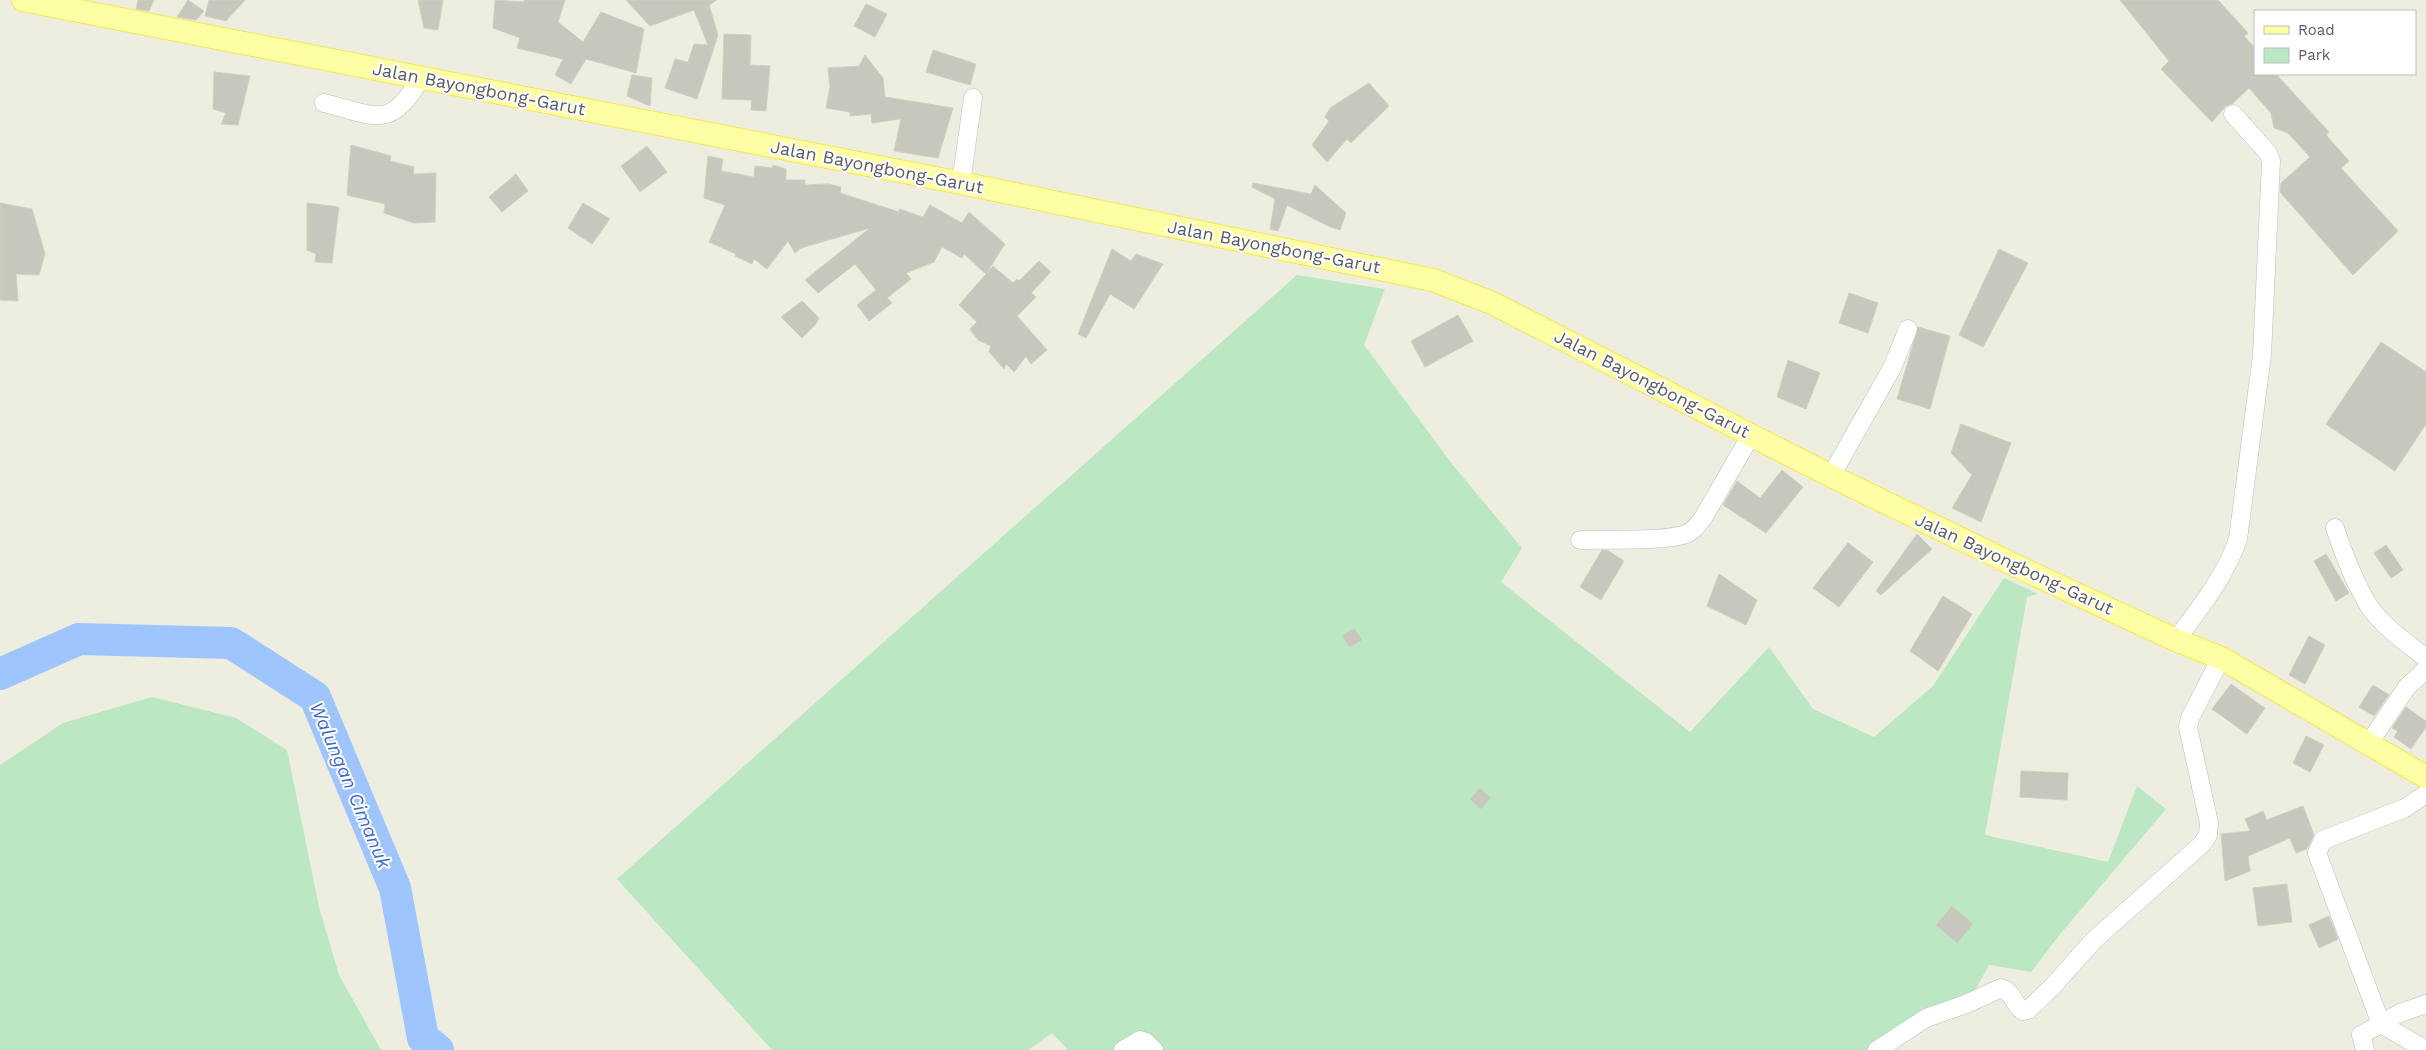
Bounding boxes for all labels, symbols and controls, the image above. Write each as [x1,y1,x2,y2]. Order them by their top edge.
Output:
legend [2254,10,2416,75]
text: Road [2298,21,2335,39]
text: Park [2298,46,2331,64]
street label: Jalan Bayongbong-Garut [371,58,588,120]
street label: Jalan Bayongbong-Garut [769,136,986,198]
street label: Jalan Bayongbong-Garut [1166,216,1383,278]
street label: Jalan Bayongbong-Garut [1551,325,1754,442]
street label: Jalan Bayongbong-Garut [1912,508,2117,619]
water label: Walungan Cimanuk [305,698,396,873]

